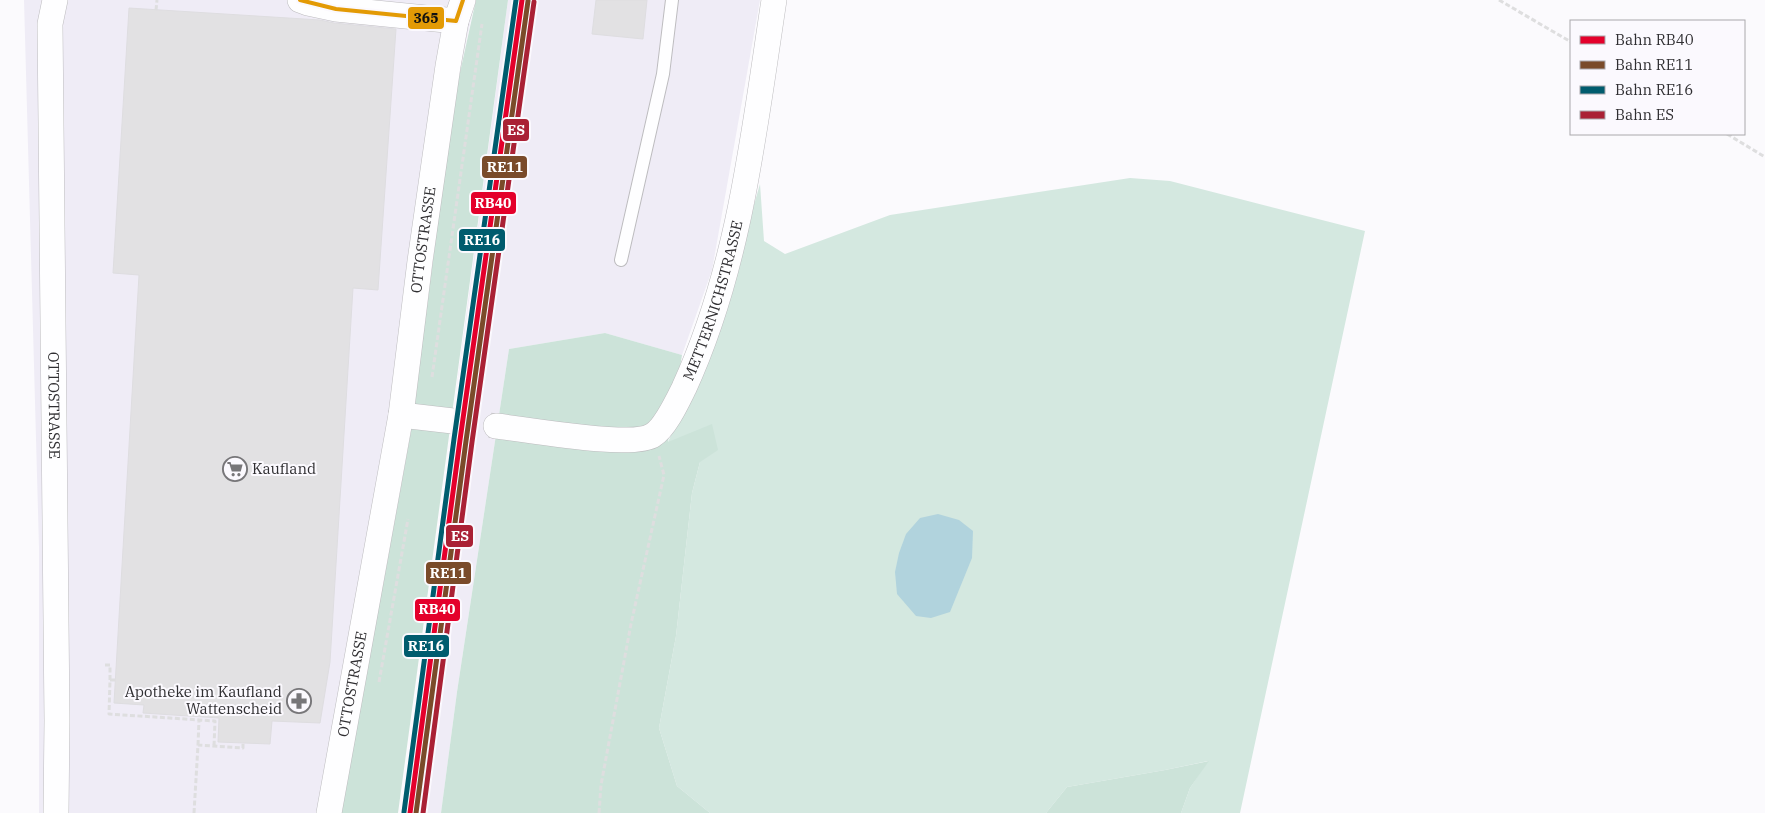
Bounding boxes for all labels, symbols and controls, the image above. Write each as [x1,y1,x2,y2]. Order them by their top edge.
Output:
line badge: 365 [407,6,445,30]
text: 365 [413,9,439,27]
legend [1570,20,1745,135]
text: Bahn RB40 [1615,30,1694,49]
text: Bahn RE11 [1615,55,1693,74]
text: Bahn RE16 [1615,80,1693,99]
text: Bahn ES [1615,105,1674,124]
line badge: ES [502,118,530,142]
text: ES [507,121,525,139]
line badge: RE11 [481,155,528,179]
text: RE11 [487,158,523,176]
street label: OTTOSTRASSE [406,185,440,294]
line badge: RB40 [470,191,517,215]
text: RB40 [475,194,511,212]
street label: METTERNICHSTRASSE [679,219,746,383]
line badge: RE16 [458,228,506,252]
text: RE16 [464,231,500,249]
street label: OTTOSTRASSE [44,352,64,459]
supermarket icon: Kaufland [222,456,248,482]
place label: Kaufland [252,459,316,478]
line badge: ES [445,524,474,548]
text: ES [451,527,469,545]
line badge: RE11 [425,561,472,585]
text: RE11 [430,564,466,582]
line badge: RB40 [414,598,461,622]
text: RB40 [419,600,455,618]
street label: OTTOSTRASSE [333,629,371,739]
line badge: RE16 [403,634,450,658]
text: RE16 [408,637,444,655]
place label: Apotheke im Kaufland Wattenscheid [125,682,282,718]
pharmacy icon: Apotheke im Kaufland Wattenscheid [286,688,312,714]

